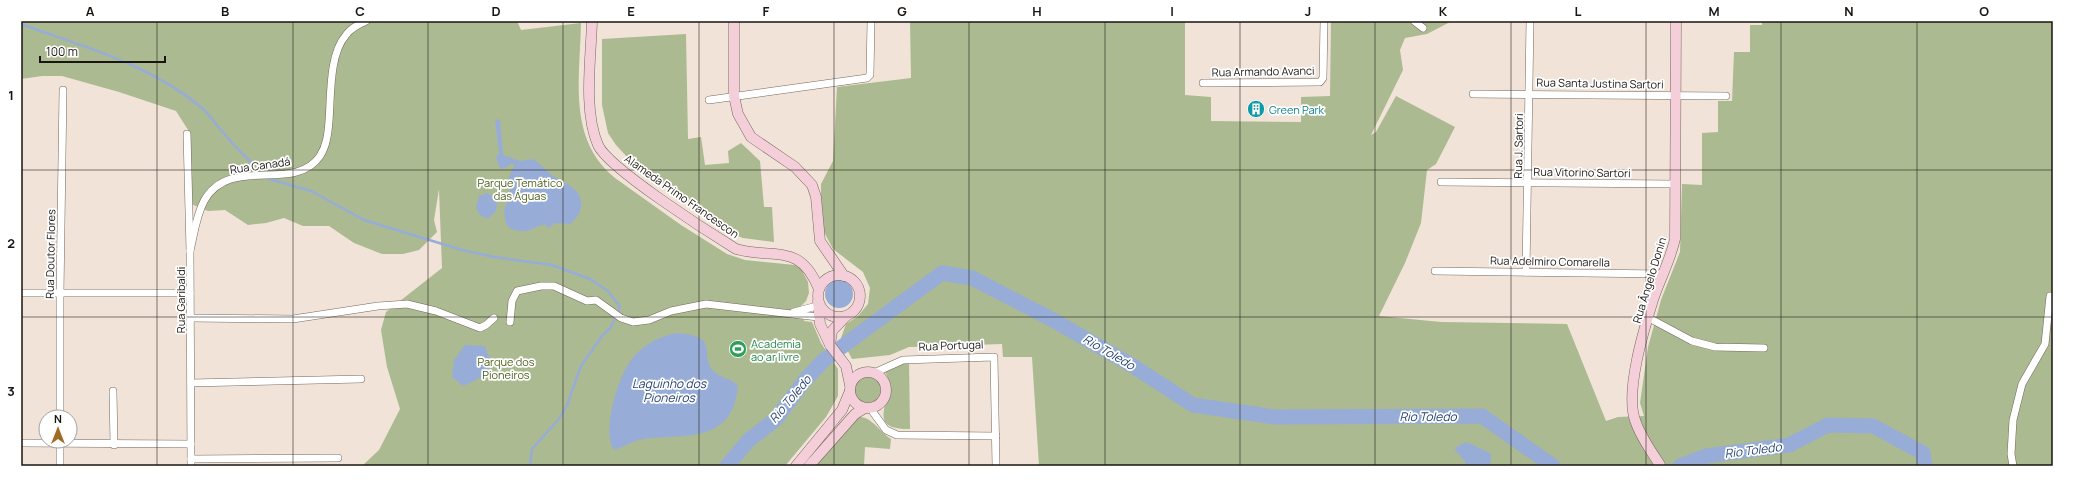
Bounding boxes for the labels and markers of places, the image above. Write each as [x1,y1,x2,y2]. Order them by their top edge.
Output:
building icon: Green Park [1246,99,1266,119]
place label: Green Park [1269,102,1325,117]
place label: Academia ao ar livre [751,336,801,364]
sports icon: Academia ao ar livre [728,339,748,359]

